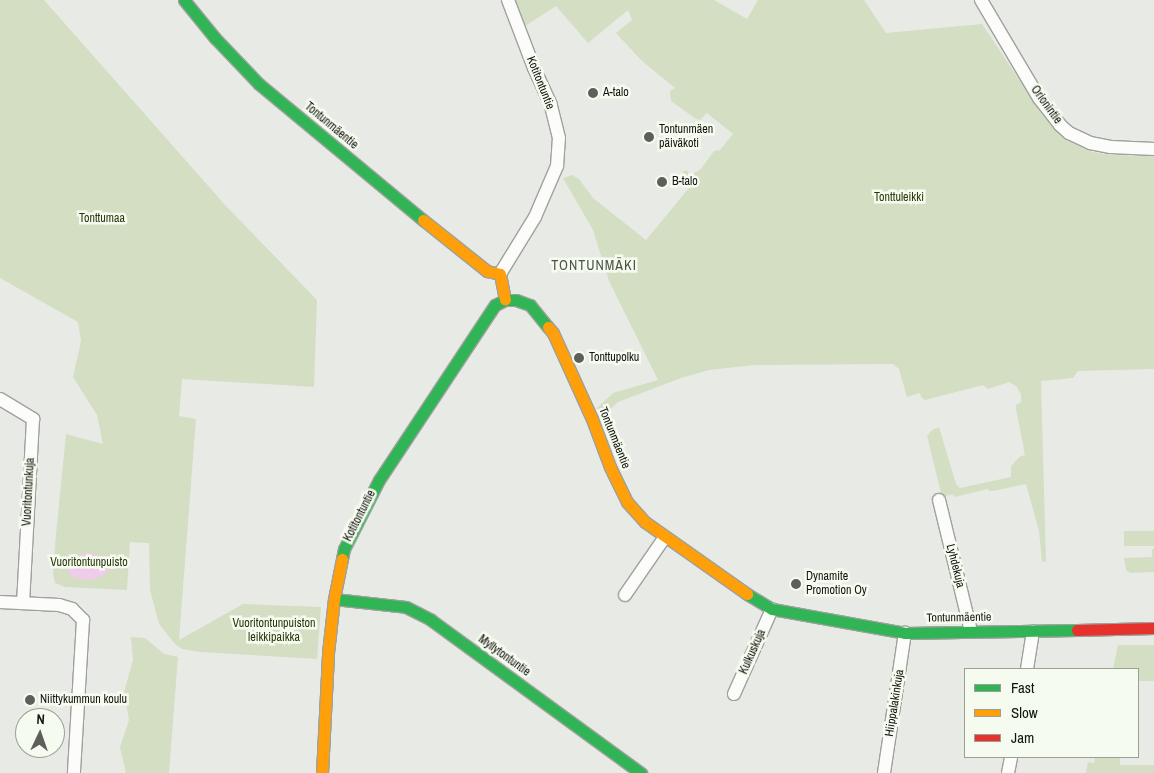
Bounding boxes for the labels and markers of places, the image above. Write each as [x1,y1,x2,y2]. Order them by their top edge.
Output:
place label: A-talo [603,86,629,100]
marker: A-talo [587,87,599,99]
place label: Tontunmäen päiväkoti [659,123,713,151]
marker: Tontunmäen päiväkoti [643,131,655,143]
place label: B-talo [672,175,698,189]
marker: B-talo [656,176,668,188]
place label: Tonttupolku [589,351,639,365]
marker: Tonttupolku [573,352,585,364]
place label: Dynamite Promotion Oy [806,570,867,598]
marker: Dynamite Promotion Oy [790,578,802,590]
place label: Niittykummun koulu [40,693,127,707]
marker: Niittykummun koulu [24,694,36,706]

